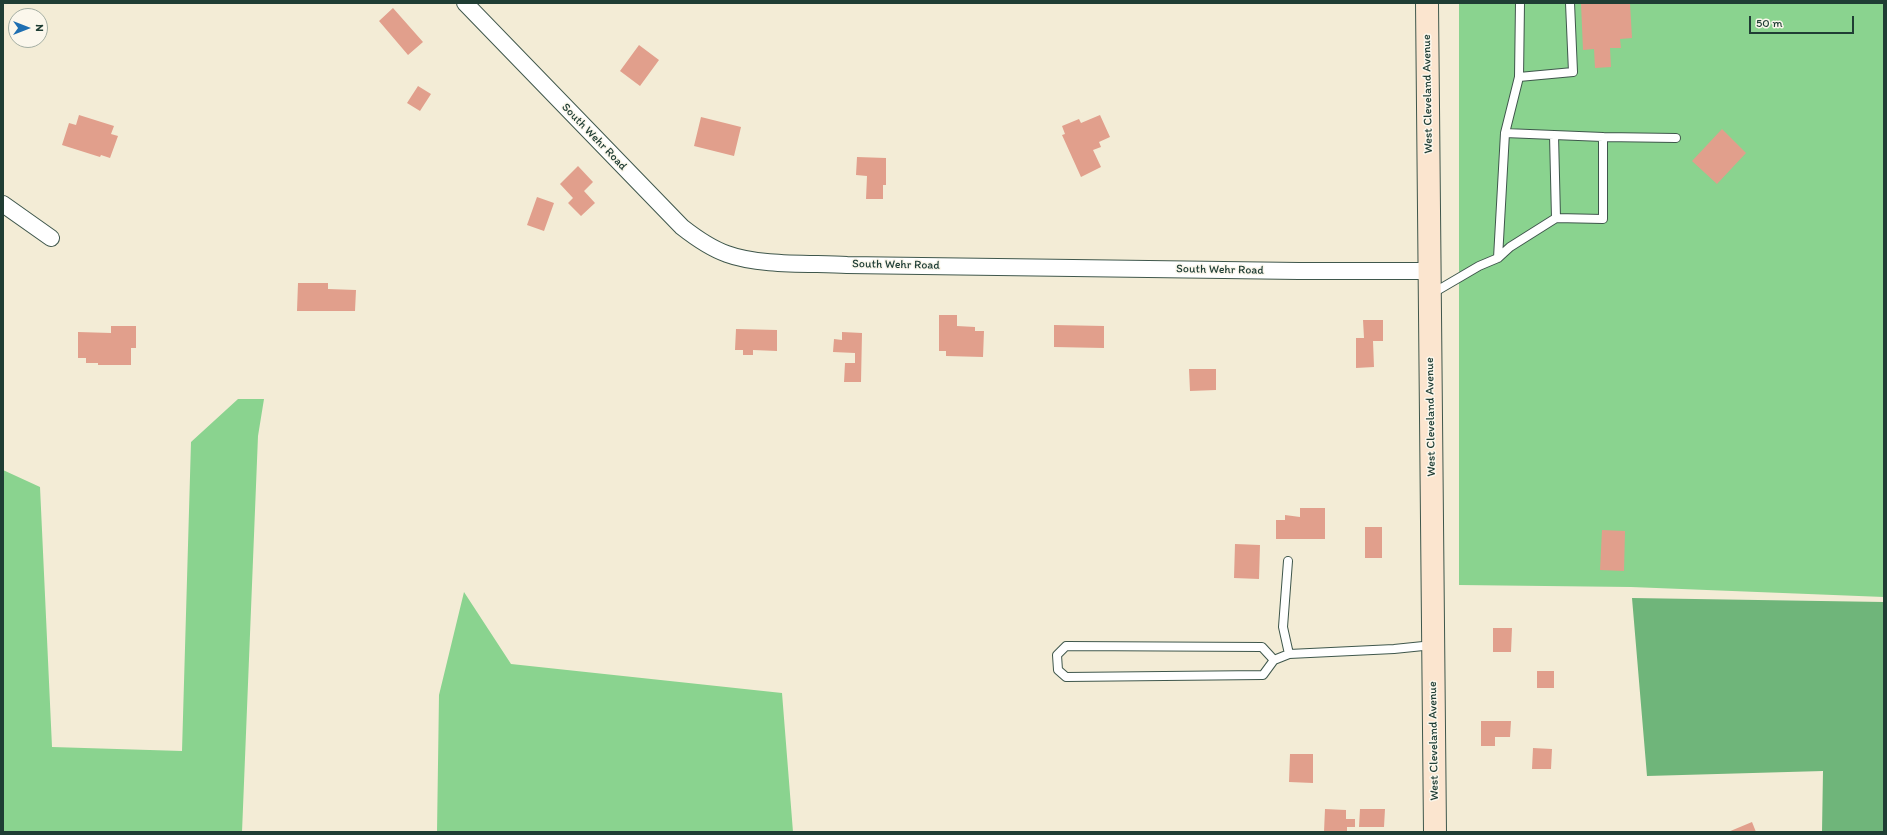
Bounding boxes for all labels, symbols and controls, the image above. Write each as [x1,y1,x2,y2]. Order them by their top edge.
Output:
north arrow [8,8,48,48]
scale bar [1751,8,1856,34]
text: 50 m [1756,16,1782,30]
text: N [33,24,46,32]
street label: West Cleveland Avenue [1420,34,1436,154]
street label: South Wehr Road [558,100,630,174]
street label: South Wehr Road [852,257,940,273]
street label: South Wehr Road [1176,262,1264,278]
street label: West Cleveland Avenue [1423,357,1439,477]
street label: West Cleveland Avenue [1426,681,1442,801]

